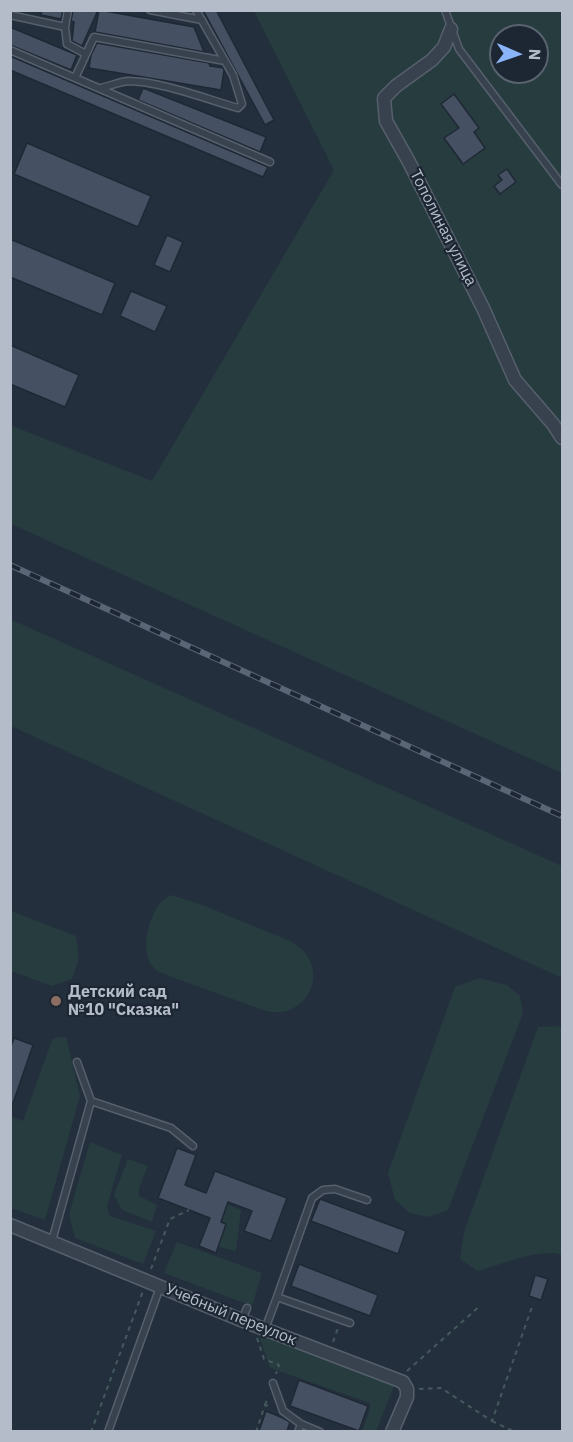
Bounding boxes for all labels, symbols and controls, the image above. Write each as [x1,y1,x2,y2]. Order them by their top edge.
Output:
north arrow [489,24,549,84]
text: N [525,48,545,61]
street label: Тополиная улица [405,167,481,289]
place label: Детский сад №10 "Сказка" [68,982,179,1020]
marker: Детский сад №10 "Сказка" [49,994,63,1008]
street label: Учебный переулок [162,1280,300,1350]

